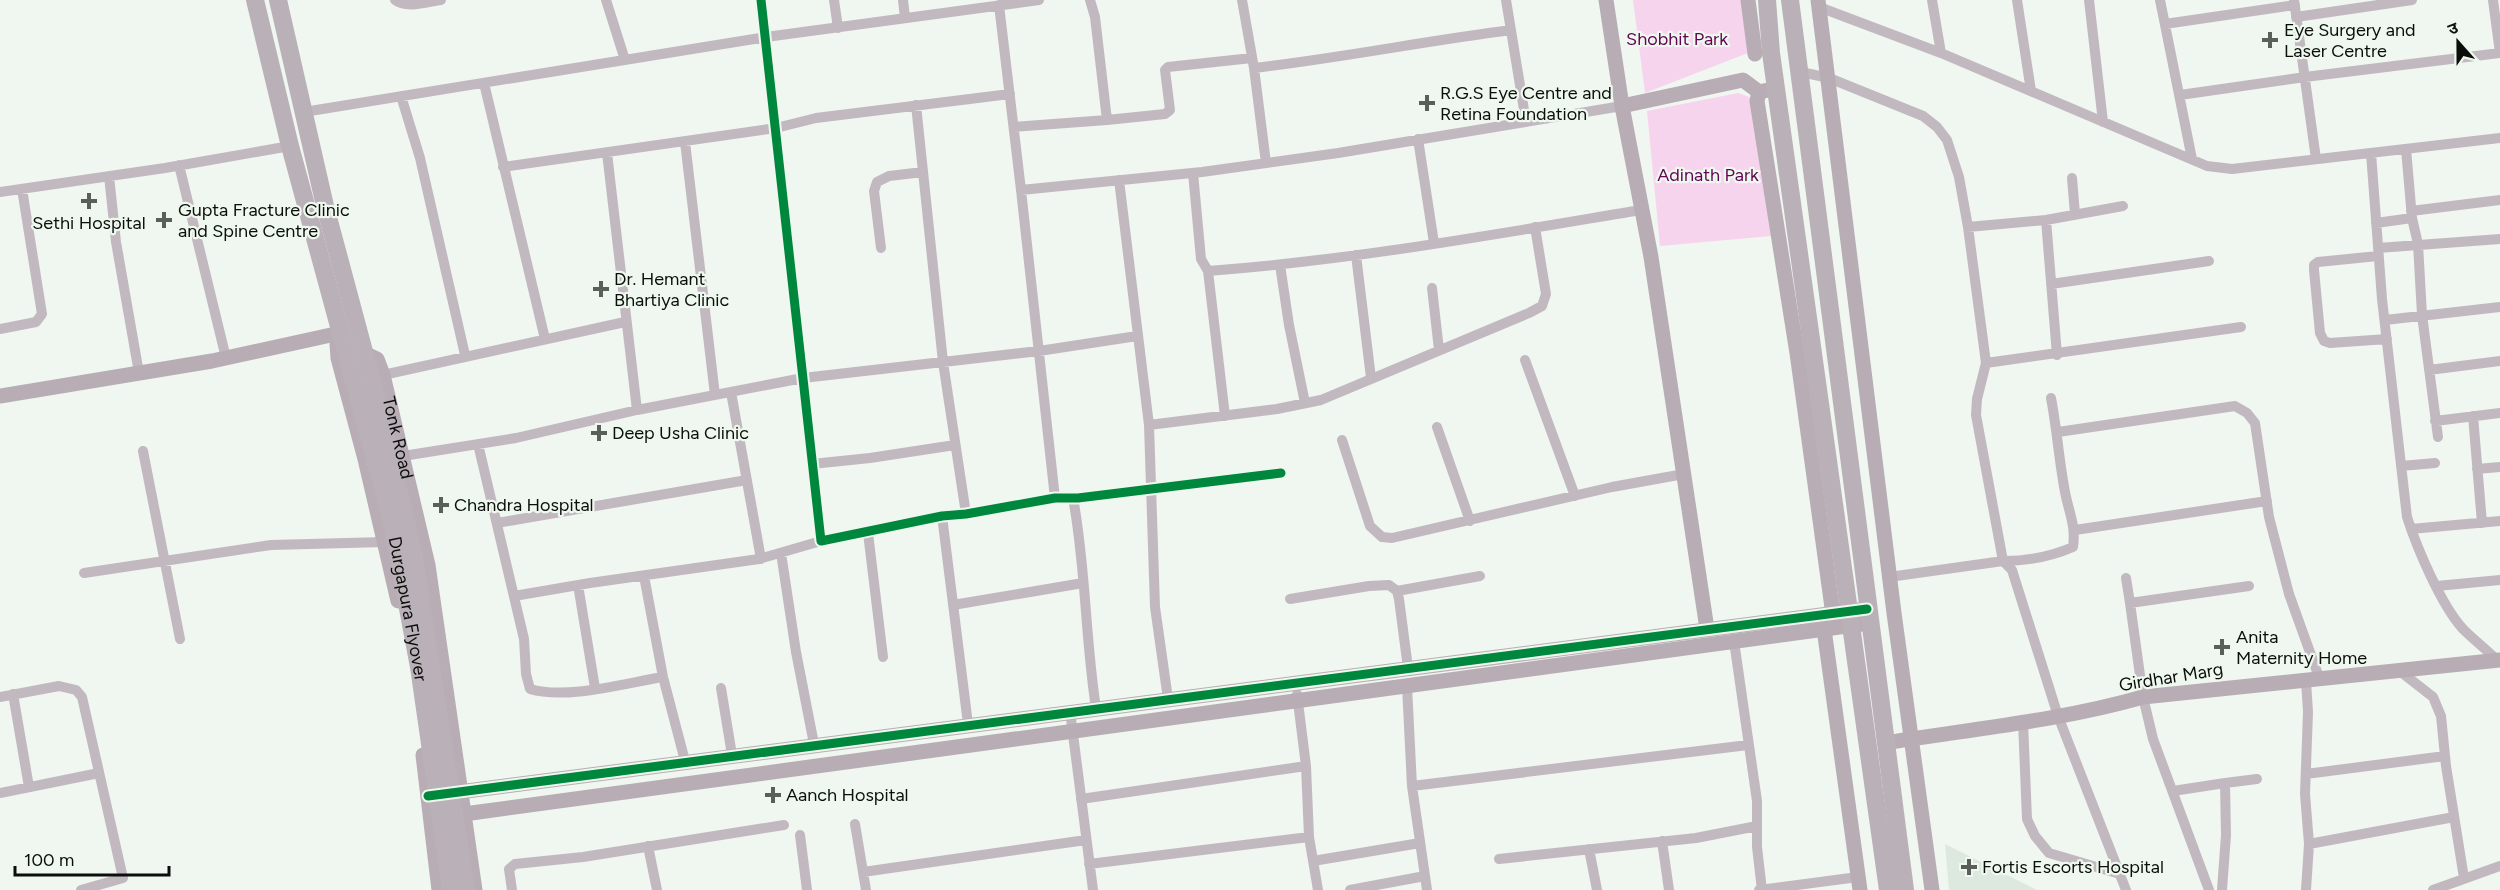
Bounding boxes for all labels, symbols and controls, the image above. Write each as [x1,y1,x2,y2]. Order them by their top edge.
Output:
north arrow [2428,12,2488,72]
text: उ [2445,18,2461,39]
place label: Eye Surgery and Laser Centre [2284,19,2416,62]
park label: Shobhit Park [1626,28,1728,50]
marker: Eye Surgery and Laser Centre [2261,31,2279,49]
place label: R.G.S Eye Centre and Retina Foundation [1440,82,1612,125]
marker: R.G.S Eye Centre and Retina Foundation [1418,94,1436,112]
park label: Adinath Park [1657,164,1759,186]
marker: Sethi Hospital [80,192,98,210]
place label: Gupta Fracture Clinic and Spine Centre [178,199,350,242]
marker: Gupta Fracture Clinic and Spine Centre [155,211,173,229]
place label: Sethi Hospital [32,212,146,234]
place label: Dr. Hemant Bhartiya Clinic [614,268,730,311]
marker: Dr. Hemant Bhartiya Clinic [592,280,610,298]
street label: Tonk Road [378,394,418,481]
place label: Deep Usha Clinic [612,422,749,444]
marker: Deep Usha Clinic [590,424,608,442]
place label: Chandra Hospital [454,494,594,516]
marker: Chandra Hospital [432,496,450,514]
street label: Durgapura Flyover [384,535,432,683]
place label: Anita Maternity Home [2236,626,2367,669]
marker: Anita Maternity Home [2213,638,2231,656]
street label: Girdhar Marg [2117,658,2225,696]
place label: Aanch Hospital [786,784,909,806]
marker: Aanch Hospital [764,786,782,804]
scale bar [15,839,170,877]
text: 100 m [24,849,74,871]
place label: Fortis Escorts Hospital [1982,856,2164,878]
marker: Fortis Escorts Hospital [1960,858,1978,876]

